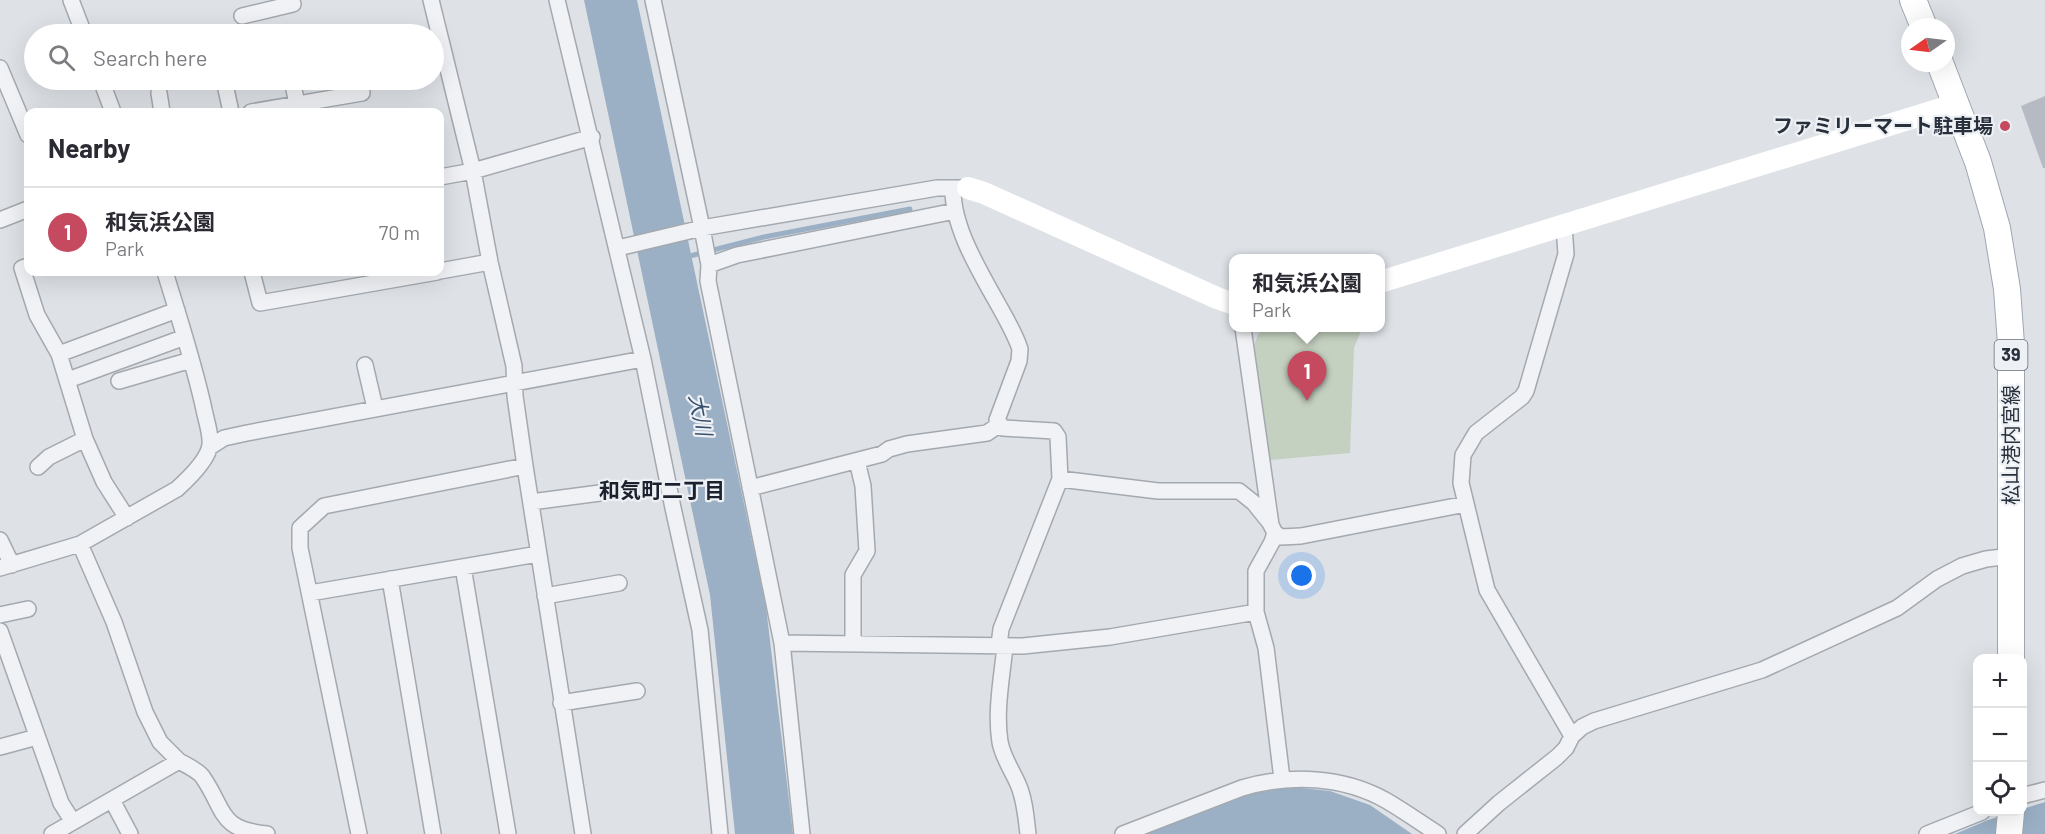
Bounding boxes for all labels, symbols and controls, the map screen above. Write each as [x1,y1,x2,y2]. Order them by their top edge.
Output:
north arrow [1901,18,1955,72]
search box [24,24,444,90]
icon: search [45,41,78,74]
text: Search here [93,44,207,70]
place label: ファミリーマート駐車場 [1773,113,1993,137]
marker: ファミリーマート駐車場 [1998,119,2012,133]
text: Nearby [48,132,130,163]
text: 和気浜公園 [105,208,215,234]
text: 1 [64,220,71,244]
text: 70 m [379,220,420,244]
text: Park [105,236,144,260]
popup [1229,254,1385,332]
text: 和気浜公園 [1252,269,1362,295]
text: Park [1252,297,1291,321]
road number: 39 [1994,340,2028,370]
pin: 1 [1288,352,1326,401]
street label: 松山港内宮線 [1998,385,2022,505]
water label: 大川 [685,392,718,440]
district label: 和気町二丁目 [599,477,725,502]
your location [1287,561,1316,590]
map controls [1973,654,2027,816]
button: + [1973,654,2027,708]
button: − [1973,708,2027,762]
button: locate [1973,762,2027,816]

